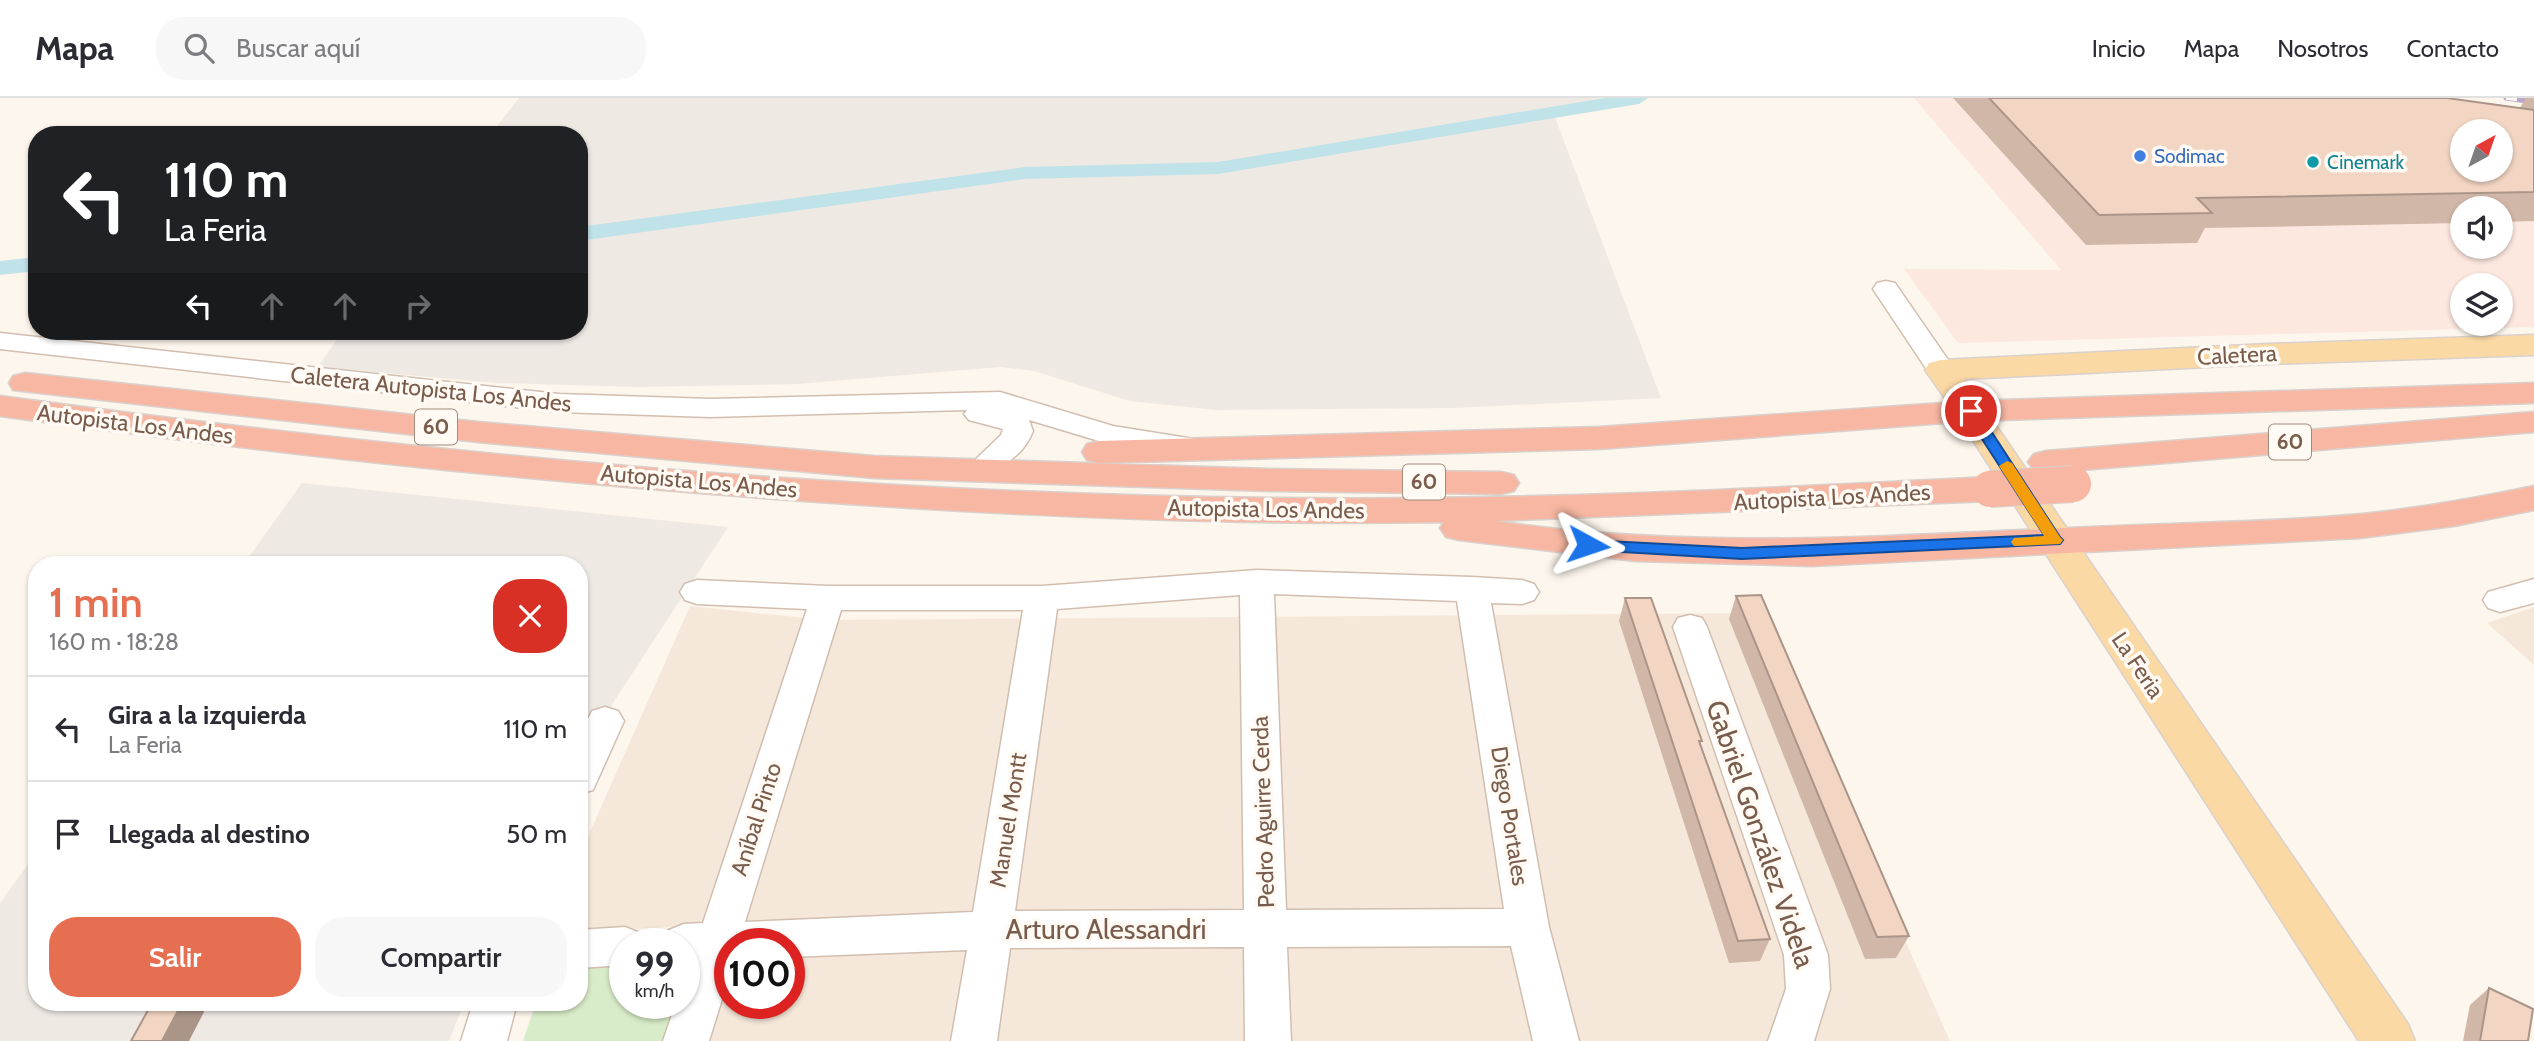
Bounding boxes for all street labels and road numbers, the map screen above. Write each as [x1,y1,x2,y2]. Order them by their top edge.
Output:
street label: Caletera [2196,339,2278,371]
street label: Caletera Autopista Los Andes [289,360,573,418]
street label: Autopista Los Andes [35,398,235,450]
road number: 60 [415,410,457,444]
road number: 60 [2269,424,2311,460]
street label: Autopista Los Andes [600,458,798,504]
road number: 60 [1403,464,1445,500]
street label: Autopista Los Andes [1733,478,1931,516]
street label: Autopista Los Andes [1167,493,1365,525]
street label: La Feria [2106,627,2170,703]
street label: Gabriel González Videla [1699,696,1823,973]
street label: Pedro Aguirre Cerda [1246,715,1280,909]
street label: Diego Portales [1485,744,1535,888]
street label: Manuel Montt [984,750,1033,889]
street label: Aníbal Pinto [725,759,787,879]
street label: Arturo Alessandri [1006,912,1206,946]

